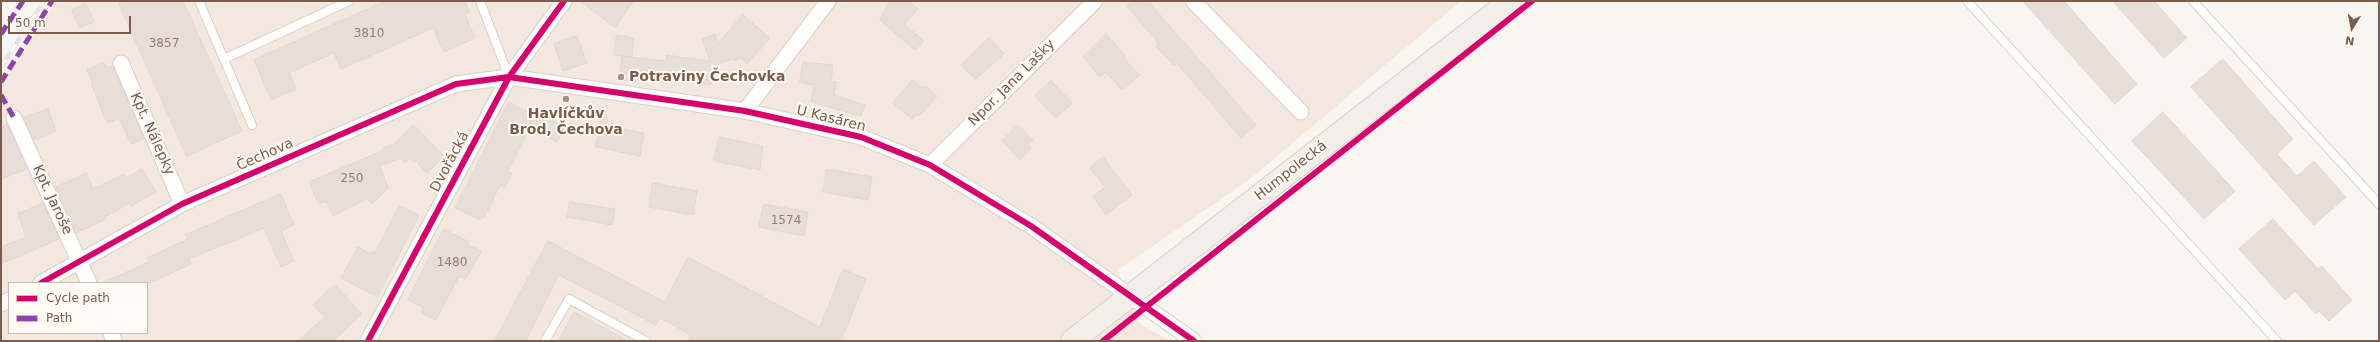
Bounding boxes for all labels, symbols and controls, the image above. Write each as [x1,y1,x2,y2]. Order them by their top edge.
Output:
scale bar [10,8,133,34]
north arrow [2332,8,2372,48]
text: 50 m [15,16,46,30]
house number: 3810 [354,27,384,41]
text: N [2344,33,2355,48]
street label: Npor. Jana Lašky [965,36,1059,130]
house number: 3857 [149,37,179,51]
place label: Potraviny Čechovka [629,69,785,85]
marker: Potraviny Čechovka [616,72,626,82]
street label: Kpt. Nálepky [126,90,178,178]
marker: Havlíčkův Brod, Čechova [561,94,571,104]
street label: U Kasáren [795,102,867,136]
place label: Havlíčkův Brod, Čechova [509,106,623,138]
street label: Dvořácká [427,129,473,195]
street label: Čechova [234,135,296,175]
street label: Humpolecká [1251,138,1331,204]
street label: Kpt. Jaroše [29,162,75,238]
house number: 250 [341,172,363,186]
house number: 1574 [771,214,801,228]
house number: 1480 [437,256,467,270]
legend [8,282,148,334]
text: Cycle path [46,291,110,305]
text: Path [46,311,72,325]

